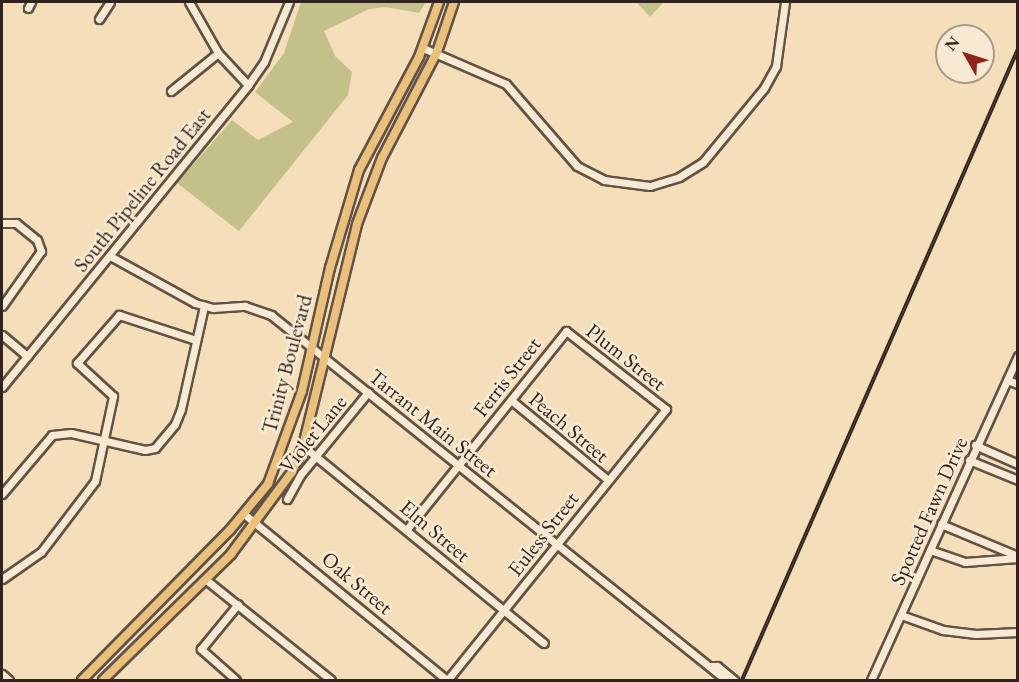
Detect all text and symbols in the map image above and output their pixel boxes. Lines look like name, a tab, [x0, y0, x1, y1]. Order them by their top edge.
north arrow	[935, 24, 995, 84]
text: N	[940, 32, 964, 55]
street label: South Pipeline Road East	[68, 103, 216, 277]
street label: Trinity Boulevard	[256, 292, 318, 436]
street label: Plum Street	[581, 318, 671, 396]
street label: Ferris Street	[468, 332, 546, 422]
street label: Tarrant Main Street	[364, 363, 502, 483]
street label: Peach Street	[524, 386, 614, 468]
street label: Violet Lane	[274, 390, 352, 478]
street label: Spotted Fawn Drive	[885, 433, 973, 589]
street label: Euless Street	[502, 487, 584, 581]
street label: Elm Street	[395, 494, 475, 568]
street label: Oak Street	[317, 546, 397, 620]

